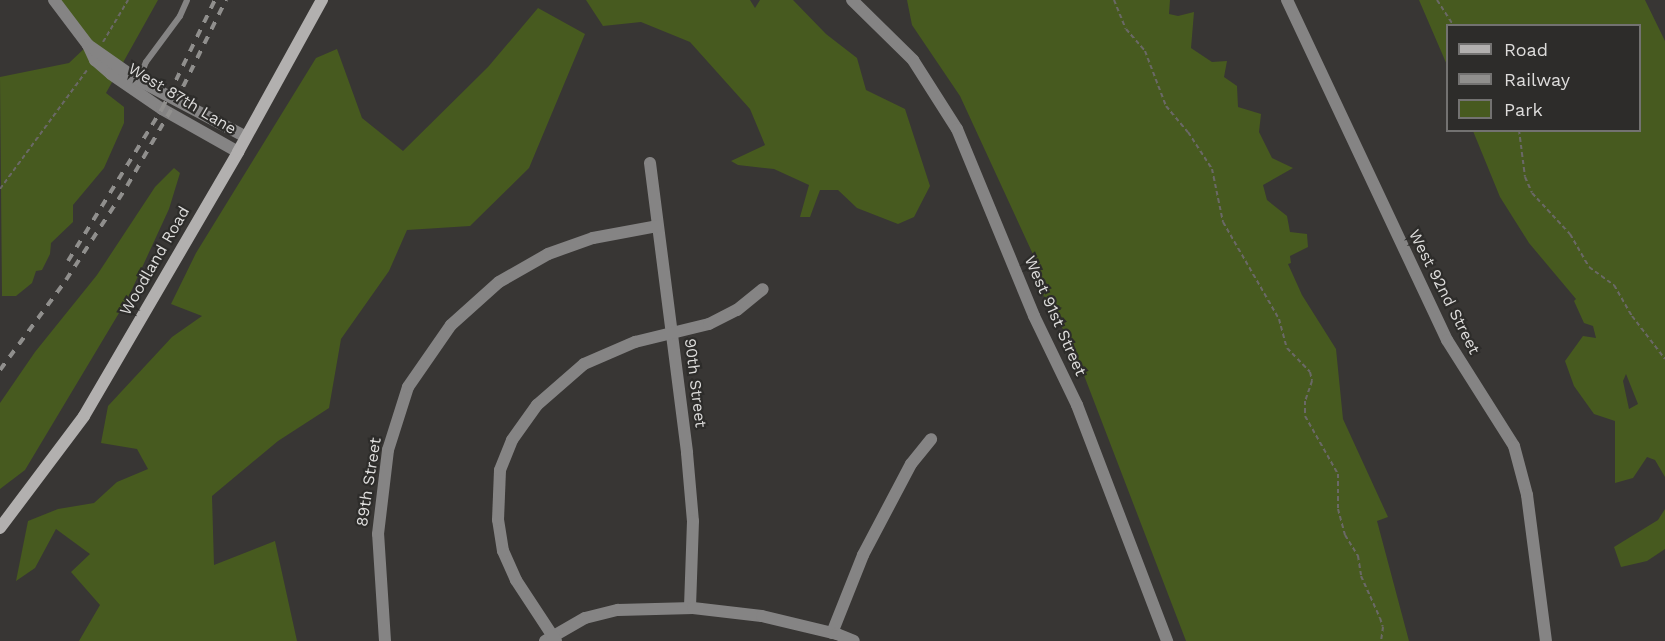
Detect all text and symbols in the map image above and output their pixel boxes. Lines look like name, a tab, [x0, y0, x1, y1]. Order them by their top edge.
legend	[1446, 24, 1641, 132]
text: Road	[1504, 39, 1548, 60]
street label: West 87th Lane	[124, 59, 240, 139]
text: Railway	[1504, 69, 1570, 90]
text: Park	[1504, 99, 1543, 120]
street label: Woodland Road	[116, 203, 194, 319]
street label: West 92nd Street	[1404, 226, 1484, 358]
street label: West 91st Street	[1020, 253, 1090, 379]
street label: 90th Street	[680, 337, 710, 429]
street label: 89th Street	[352, 436, 386, 528]

